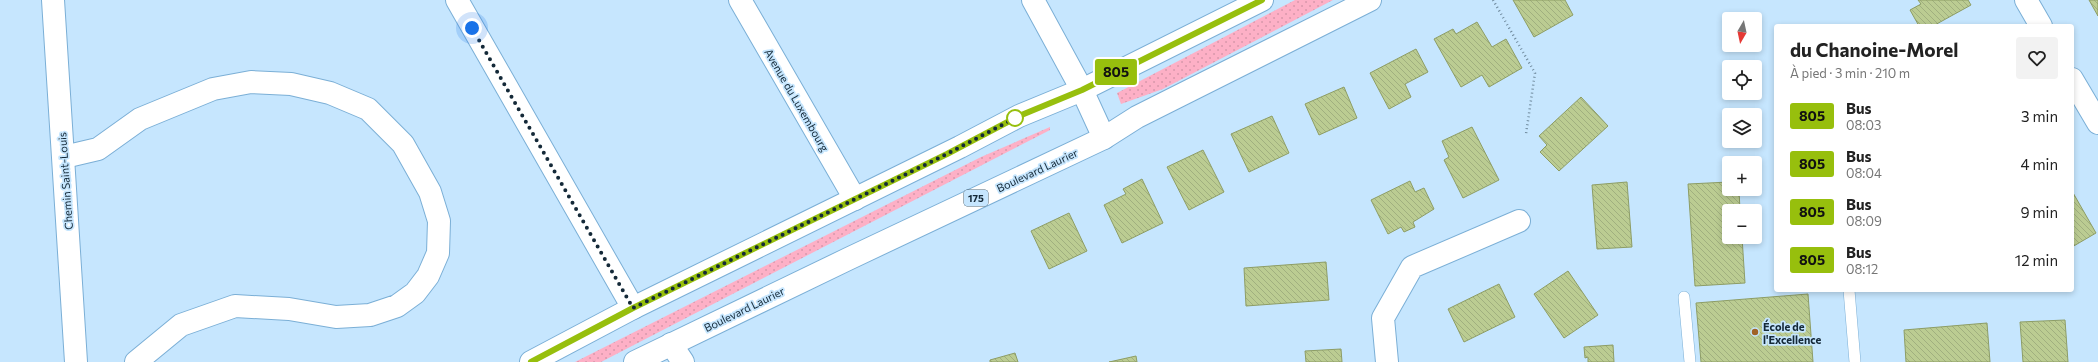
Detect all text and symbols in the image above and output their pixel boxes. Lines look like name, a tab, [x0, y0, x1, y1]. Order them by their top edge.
north arrow	[1722, 12, 1762, 52]
map controls	[1722, 12, 1762, 244]
your location	[462, 18, 482, 38]
button: heart	[2016, 37, 2058, 79]
text: du Chanoine-Morel	[1790, 38, 1958, 61]
street label: Avenue du Luxembourg	[762, 46, 832, 154]
line badge: 805	[1093, 59, 1139, 85]
button: locate	[1722, 60, 1762, 100]
text: 805	[1103, 63, 1129, 80]
text: À pied · 3 min · 210 m	[1790, 65, 1910, 81]
text: Bus	[1846, 99, 1871, 117]
text: 805	[1799, 107, 1825, 124]
text: 3 min	[2021, 107, 2058, 125]
button: layers	[1722, 108, 1762, 148]
unlabelled marker	[1006, 109, 1024, 127]
text: 08:03	[1846, 117, 1881, 133]
street label: Chemin Saint-Louis	[55, 132, 75, 230]
street label: Boulevard Laurier	[994, 145, 1080, 194]
text: Bus	[1846, 147, 1871, 165]
text: 805	[1799, 155, 1825, 172]
text: 4 min	[2021, 155, 2058, 173]
button: +	[1722, 156, 1762, 196]
text: 08:04	[1846, 165, 1882, 181]
road number: 175	[964, 190, 988, 206]
text: Bus	[1846, 195, 1871, 213]
text: 805	[1799, 203, 1825, 220]
text: 9 min	[2020, 203, 2058, 221]
button: −	[1722, 204, 1762, 244]
text: 08:09	[1846, 213, 1882, 229]
text: Bus	[1846, 243, 1871, 261]
text: 805	[1799, 251, 1825, 268]
text: 12 min	[2015, 251, 2058, 269]
text: 08:12	[1846, 261, 1878, 277]
street label: Boulevard Laurier	[702, 284, 787, 334]
place label: École de l'Excellence	[1763, 319, 1822, 346]
marker: École de l'Excellence	[1750, 327, 1760, 337]

